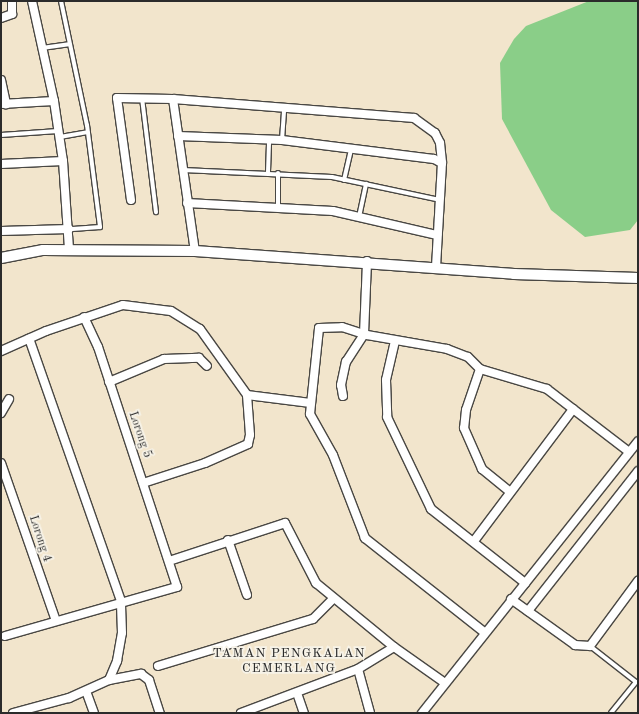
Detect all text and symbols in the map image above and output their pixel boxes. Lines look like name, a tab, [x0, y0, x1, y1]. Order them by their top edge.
street label: Lorong 5	[124, 410, 154, 460]
street label: Lorong 4	[25, 514, 53, 564]
district label: TAMAN PENGKALAN CEMERLANG	[212, 647, 366, 678]

